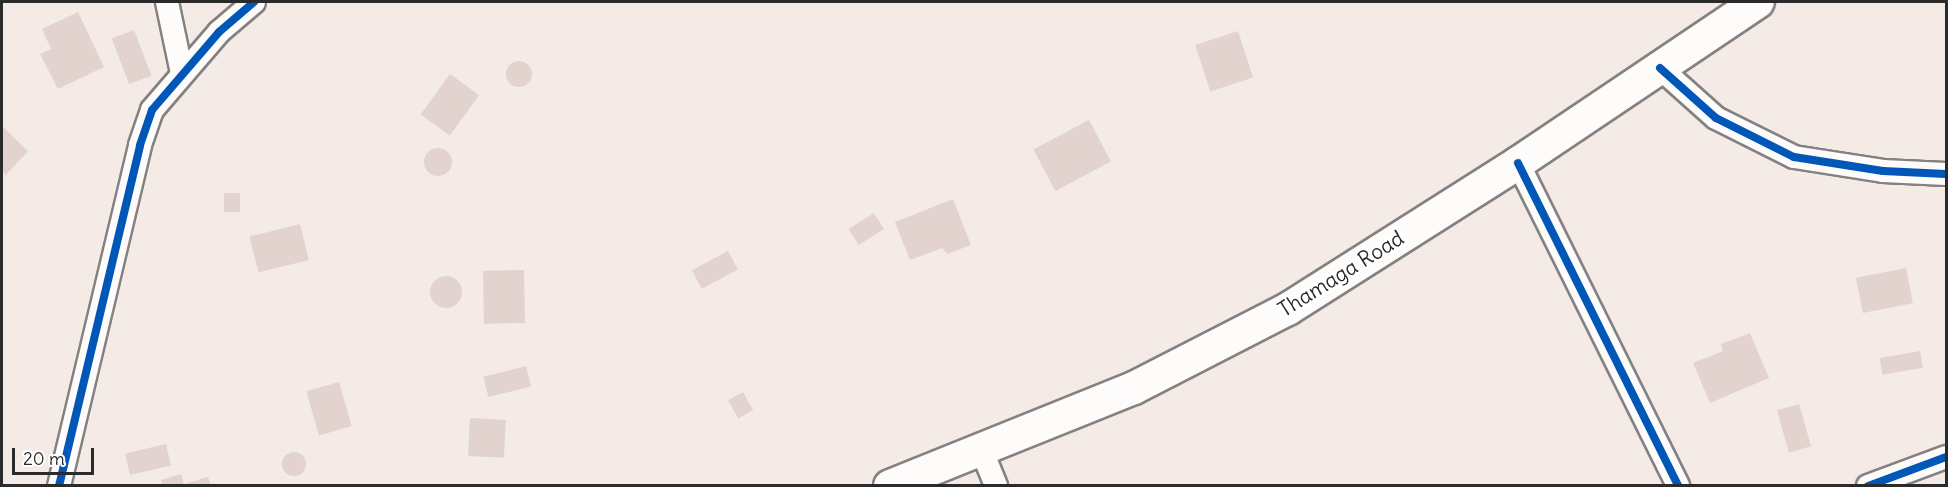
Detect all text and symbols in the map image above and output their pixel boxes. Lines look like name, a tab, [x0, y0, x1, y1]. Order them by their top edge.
street label: Thamaga Road	[1274, 225, 1408, 323]
scale bar	[15, 436, 98, 474]
text: 20 m	[23, 447, 65, 470]

